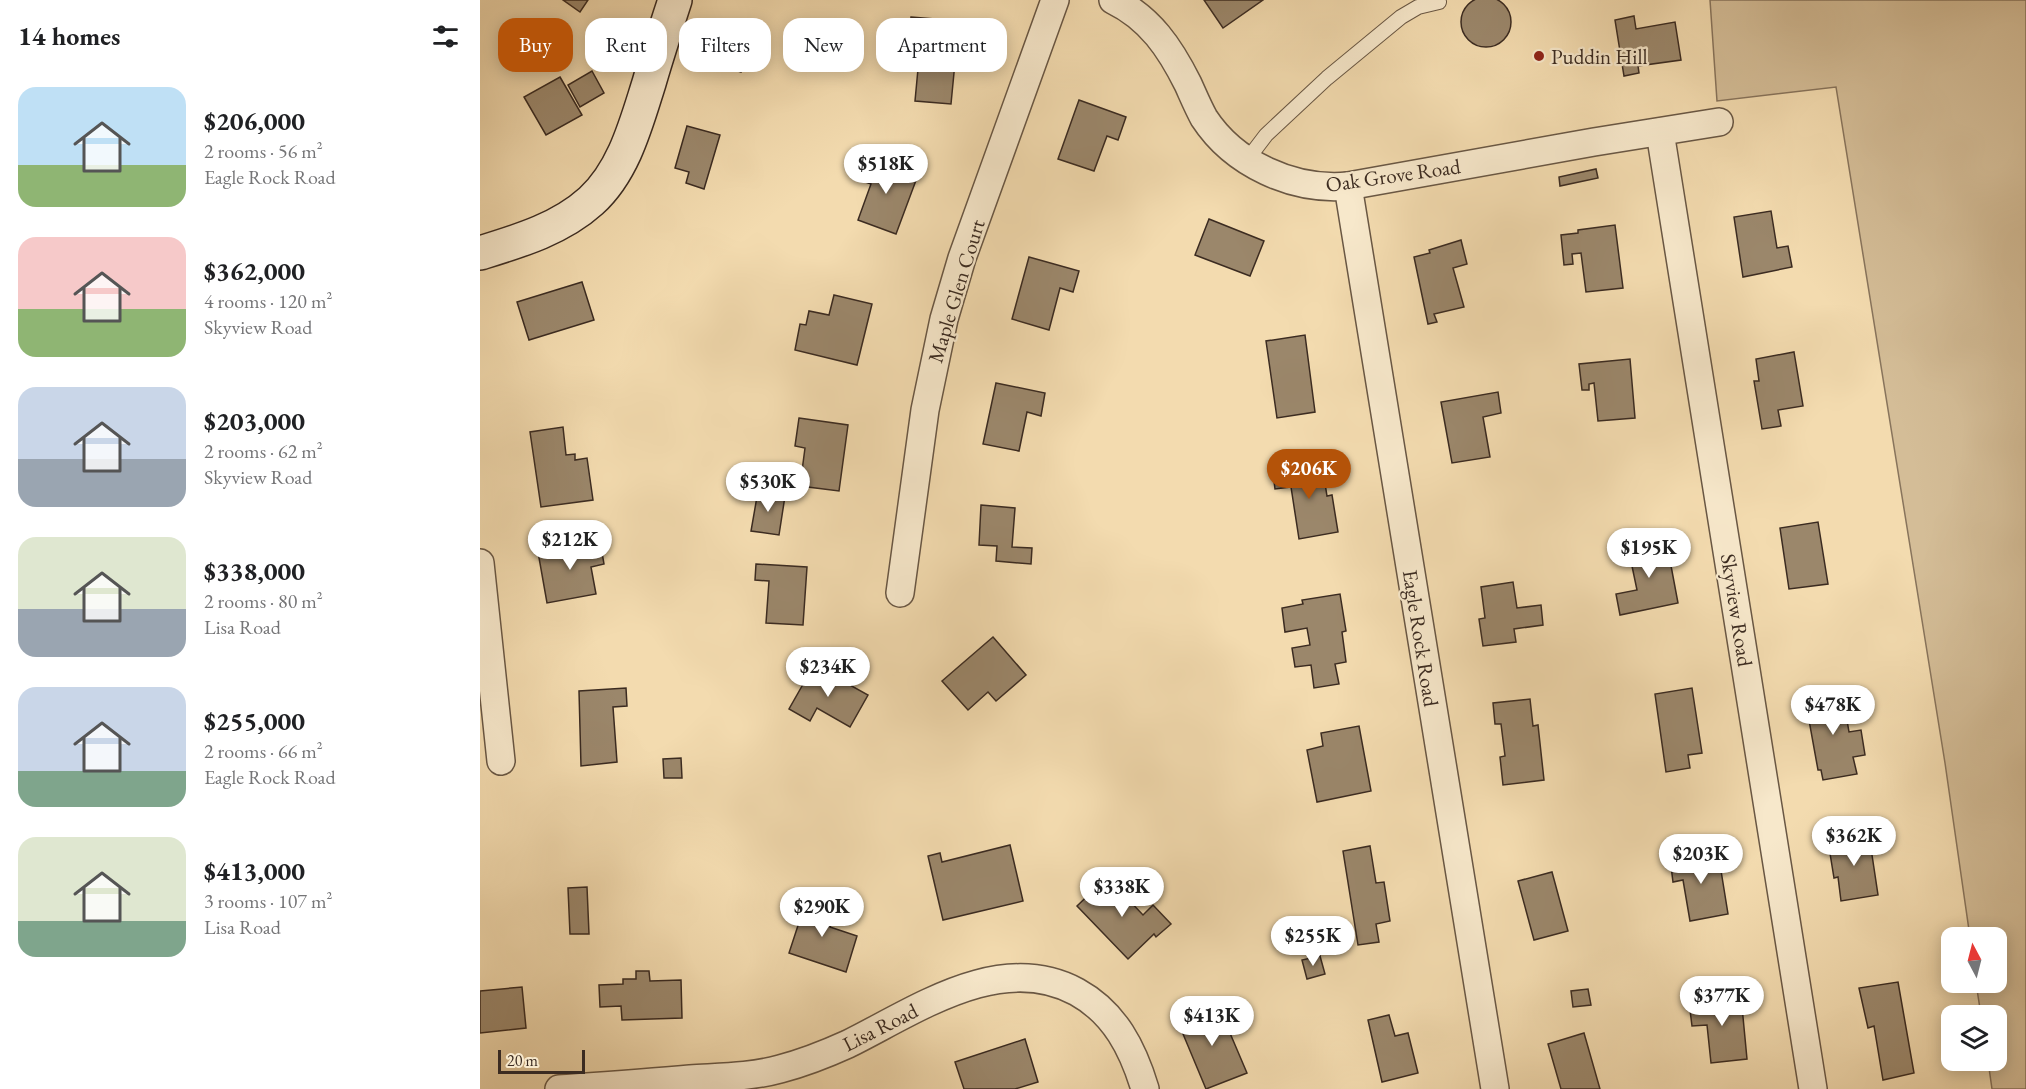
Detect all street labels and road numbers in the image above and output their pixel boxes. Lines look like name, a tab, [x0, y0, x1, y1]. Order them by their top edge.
street label: Oak Grove Road	[1324, 152, 1463, 198]
street label: Maple Glen Court	[921, 216, 991, 366]
street label: Skyview Road	[1715, 552, 1759, 669]
street label: Eagle Rock Road	[1397, 568, 1445, 709]
street label: Lisa Road	[838, 996, 922, 1057]

